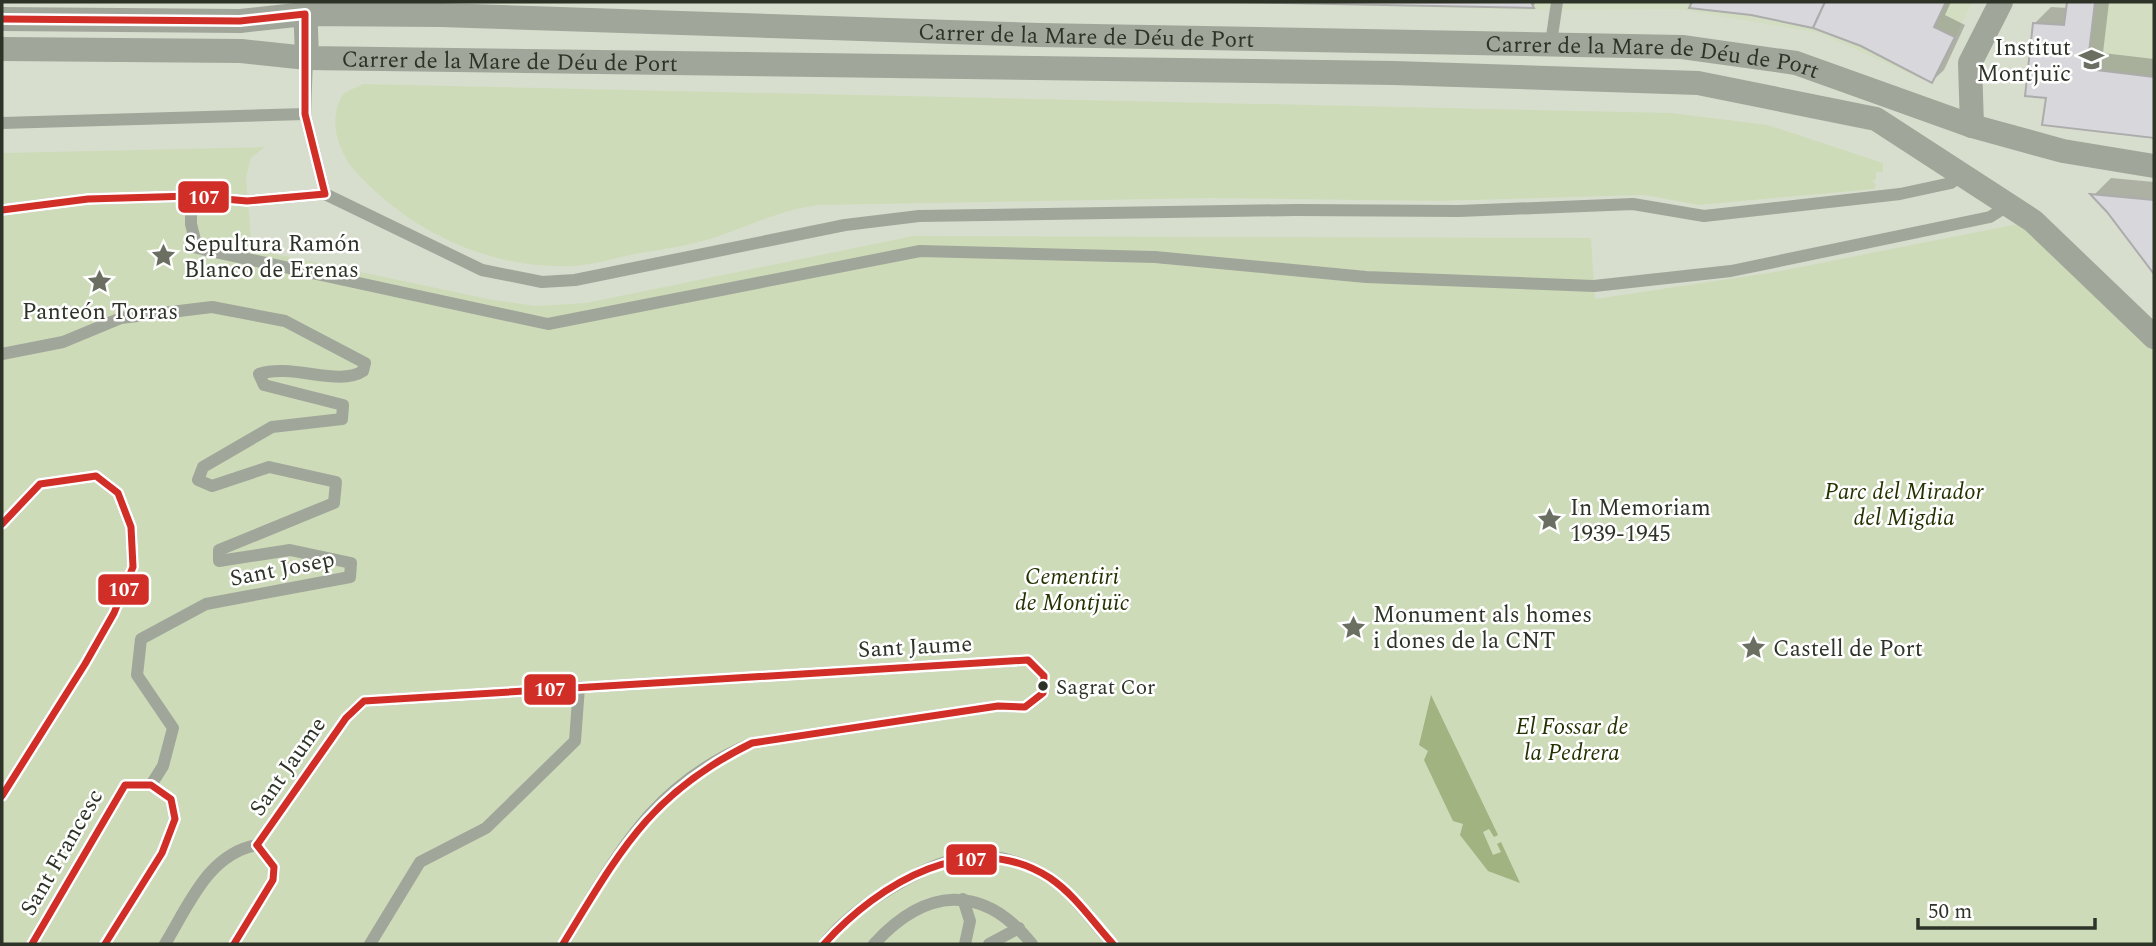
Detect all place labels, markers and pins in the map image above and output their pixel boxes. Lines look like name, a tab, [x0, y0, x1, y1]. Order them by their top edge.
place label: Institut Montjuïc	[1977, 31, 2071, 92]
school or university icon: Institut Montjuïc	[2077, 46, 2105, 74]
place label: Sepultura Ramón Blanco de Erenas	[184, 227, 360, 288]
place icon: Sepultura Ramón Blanco de Erenas	[150, 242, 178, 270]
place icon: Panteón Torras	[86, 267, 114, 295]
place label: Panteón Torras	[22, 295, 178, 330]
place label: In Memoriam 1939-1945	[1570, 491, 1711, 552]
place icon: In Memoriam 1939-1945	[1536, 506, 1564, 534]
place label: Monument als homes i dones de la CNT	[1373, 598, 1592, 659]
place icon: Monument als homes i dones de la CNT	[1339, 613, 1367, 641]
place label: Castell de Port	[1773, 632, 1923, 667]
place icon: Castell de Port	[1739, 634, 1767, 662]
place label: Sagrat Cor	[1056, 672, 1155, 704]
marker: Sagrat Cor	[1036, 679, 1050, 693]

